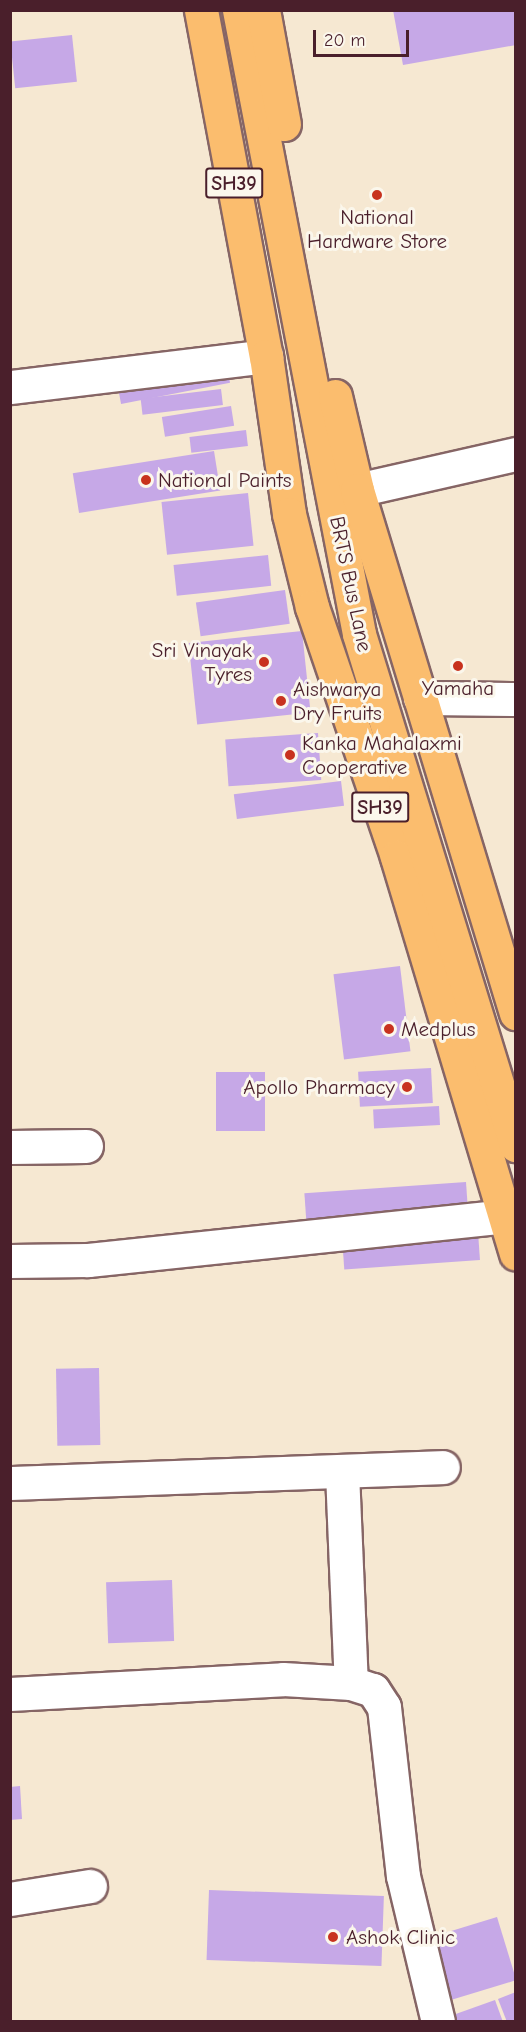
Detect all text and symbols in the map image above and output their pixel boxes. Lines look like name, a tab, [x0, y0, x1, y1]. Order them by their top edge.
scale bar	[316, 18, 412, 56]
text: 20 m	[324, 30, 365, 51]
road number: SH39	[204, 166, 264, 200]
marker: National Hardware Store	[370, 188, 384, 202]
place label: National Hardware Store	[307, 204, 447, 254]
place label: National Paints	[158, 467, 291, 493]
marker: National Paints	[139, 473, 153, 487]
street label: BRTS Bus Lane	[324, 514, 378, 654]
place label: Sri Vinayak Tyres	[152, 637, 252, 687]
marker: Sri Vinayak Tyres	[257, 655, 271, 669]
marker: Yamaha	[451, 659, 465, 673]
place label: Yamaha	[422, 675, 494, 701]
place label: Aishwarya Dry Fruits	[293, 676, 382, 726]
marker: Aishwarya Dry Fruits	[274, 694, 288, 708]
place label: Kanka Mahalaxmi Cooperative	[302, 730, 462, 780]
marker: Kanka Mahalaxmi Cooperative	[283, 748, 297, 762]
road number: SH39	[350, 790, 410, 824]
place label: Medplus	[401, 1016, 475, 1042]
marker: Medplus	[382, 1022, 396, 1036]
place label: Apollo Pharmacy	[243, 1074, 395, 1100]
marker: Apollo Pharmacy	[400, 1080, 414, 1094]
place label: Ashok Clinic	[346, 1924, 455, 1950]
marker: Ashok Clinic	[324, 1928, 342, 1946]

